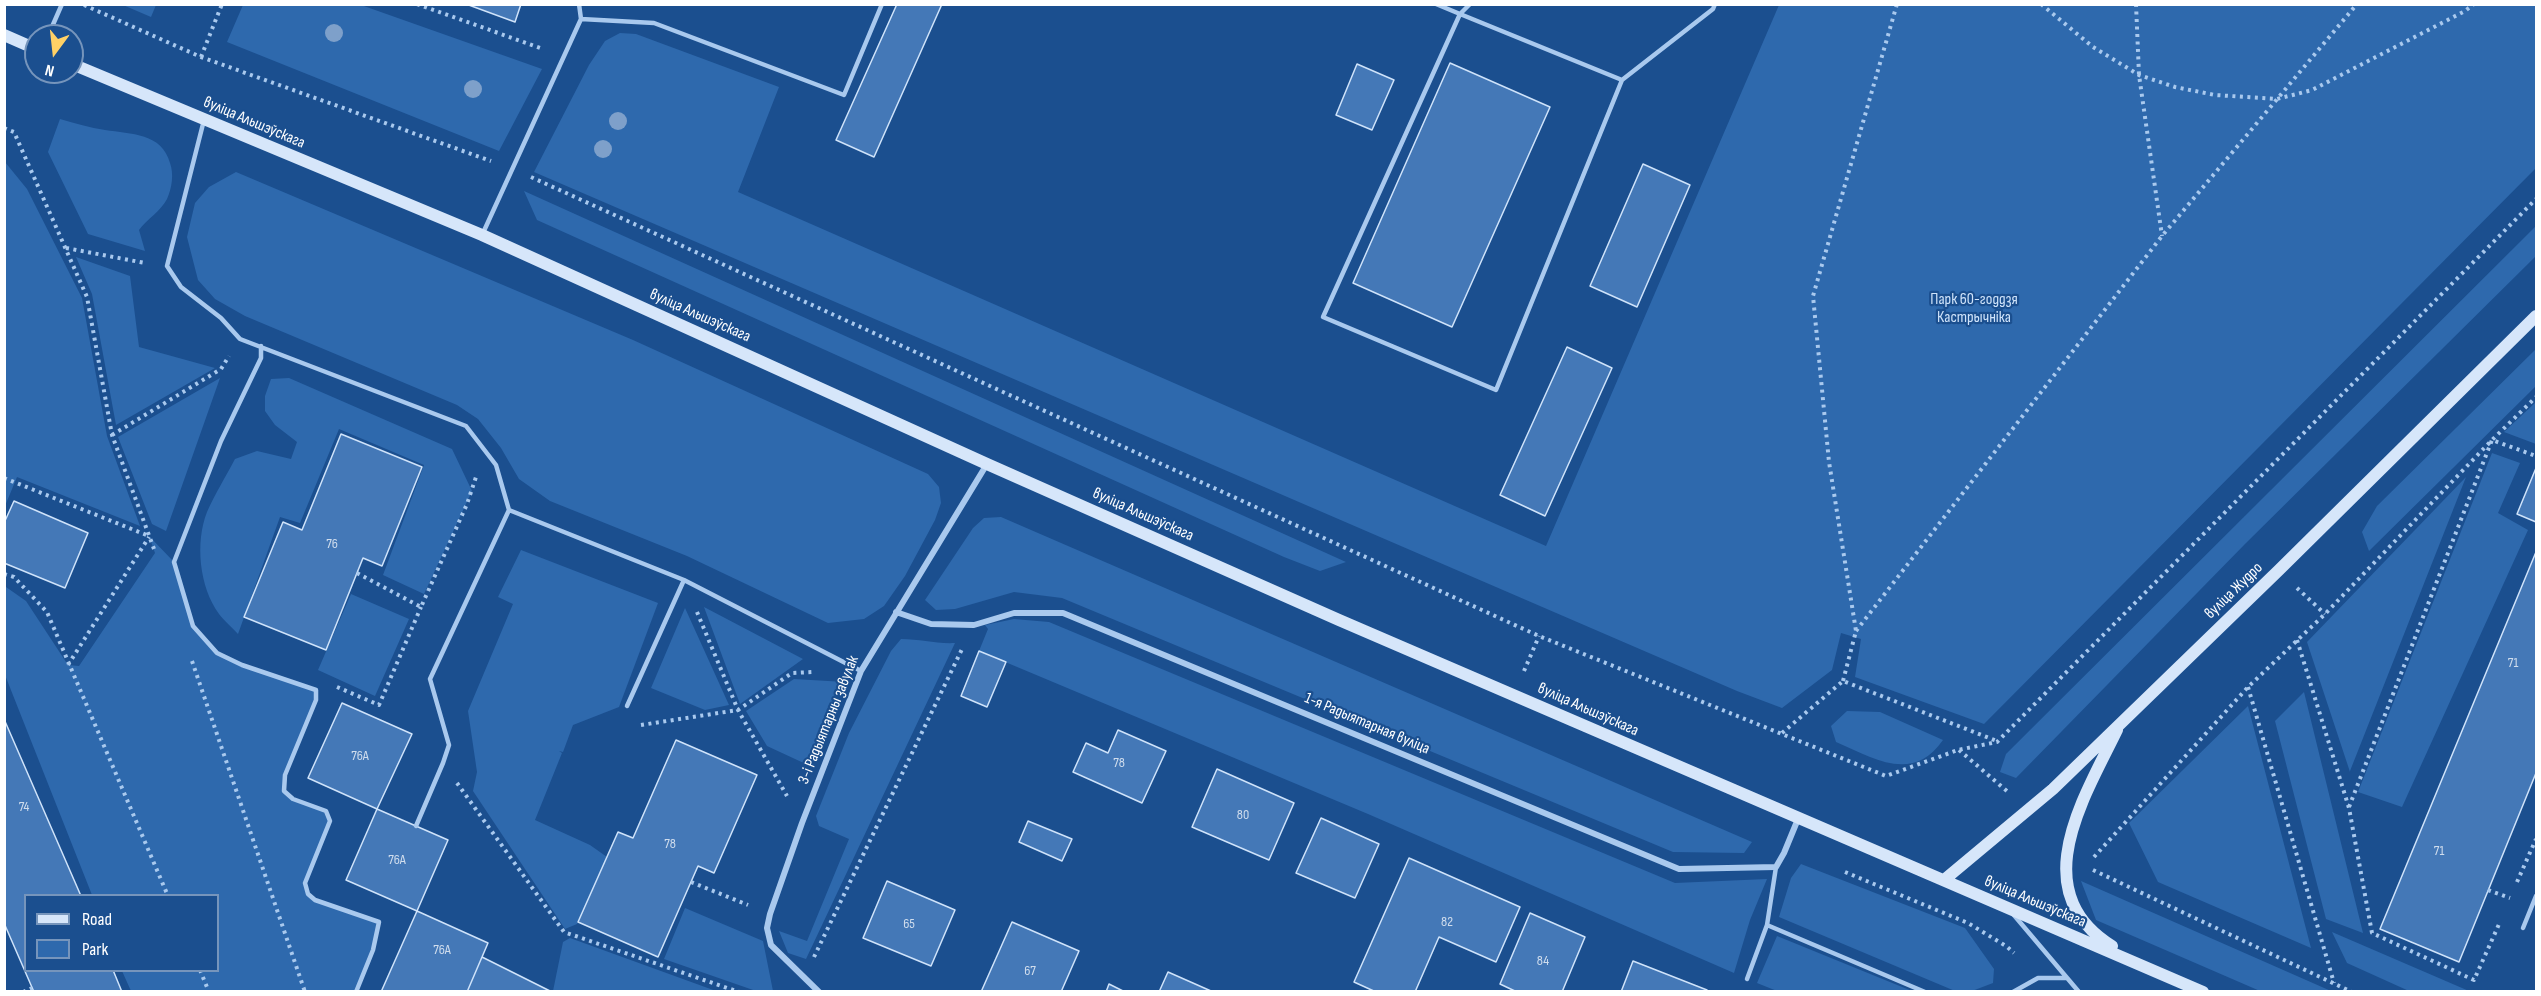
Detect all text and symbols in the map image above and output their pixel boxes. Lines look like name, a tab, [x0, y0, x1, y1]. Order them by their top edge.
north arrow	[24, 24, 84, 84]
text: N	[43, 60, 56, 80]
street label: вуліца Альшэўскага	[200, 93, 308, 153]
street label: вуліца Альшэўскага	[647, 285, 753, 347]
park label: Парк 60-годдзя Кастрычніка	[1930, 290, 2018, 328]
street label: вуліца Альшэўскага	[1090, 484, 1196, 546]
house number: 76	[326, 536, 338, 552]
street label: вуліца Жудро	[2201, 559, 2267, 623]
street label: 3-і Радыятарны завулак	[794, 653, 864, 787]
house number: 71	[2508, 655, 2518, 671]
street label: вуліца Альшэўскага	[1535, 679, 1641, 741]
street label: 1-я Радыятарная вуліца	[1302, 689, 1432, 759]
house number: 76А	[351, 748, 369, 764]
house number: 78	[1113, 755, 1125, 771]
house number: 74	[19, 799, 29, 815]
house number: 80	[1237, 807, 1249, 823]
house number: 78	[664, 836, 676, 852]
house number: 71	[2434, 843, 2444, 859]
house number: 76А	[388, 852, 406, 868]
street label: вуліца Альшэўскага	[1981, 872, 2089, 932]
legend	[24, 894, 219, 972]
text: Road	[82, 909, 112, 930]
house number: 82	[1441, 914, 1453, 930]
house number: 65	[903, 916, 915, 932]
text: Park	[82, 939, 108, 960]
house number: 76А	[433, 942, 451, 958]
house number: 84	[1537, 953, 1549, 969]
house number: 67	[1024, 963, 1036, 979]

